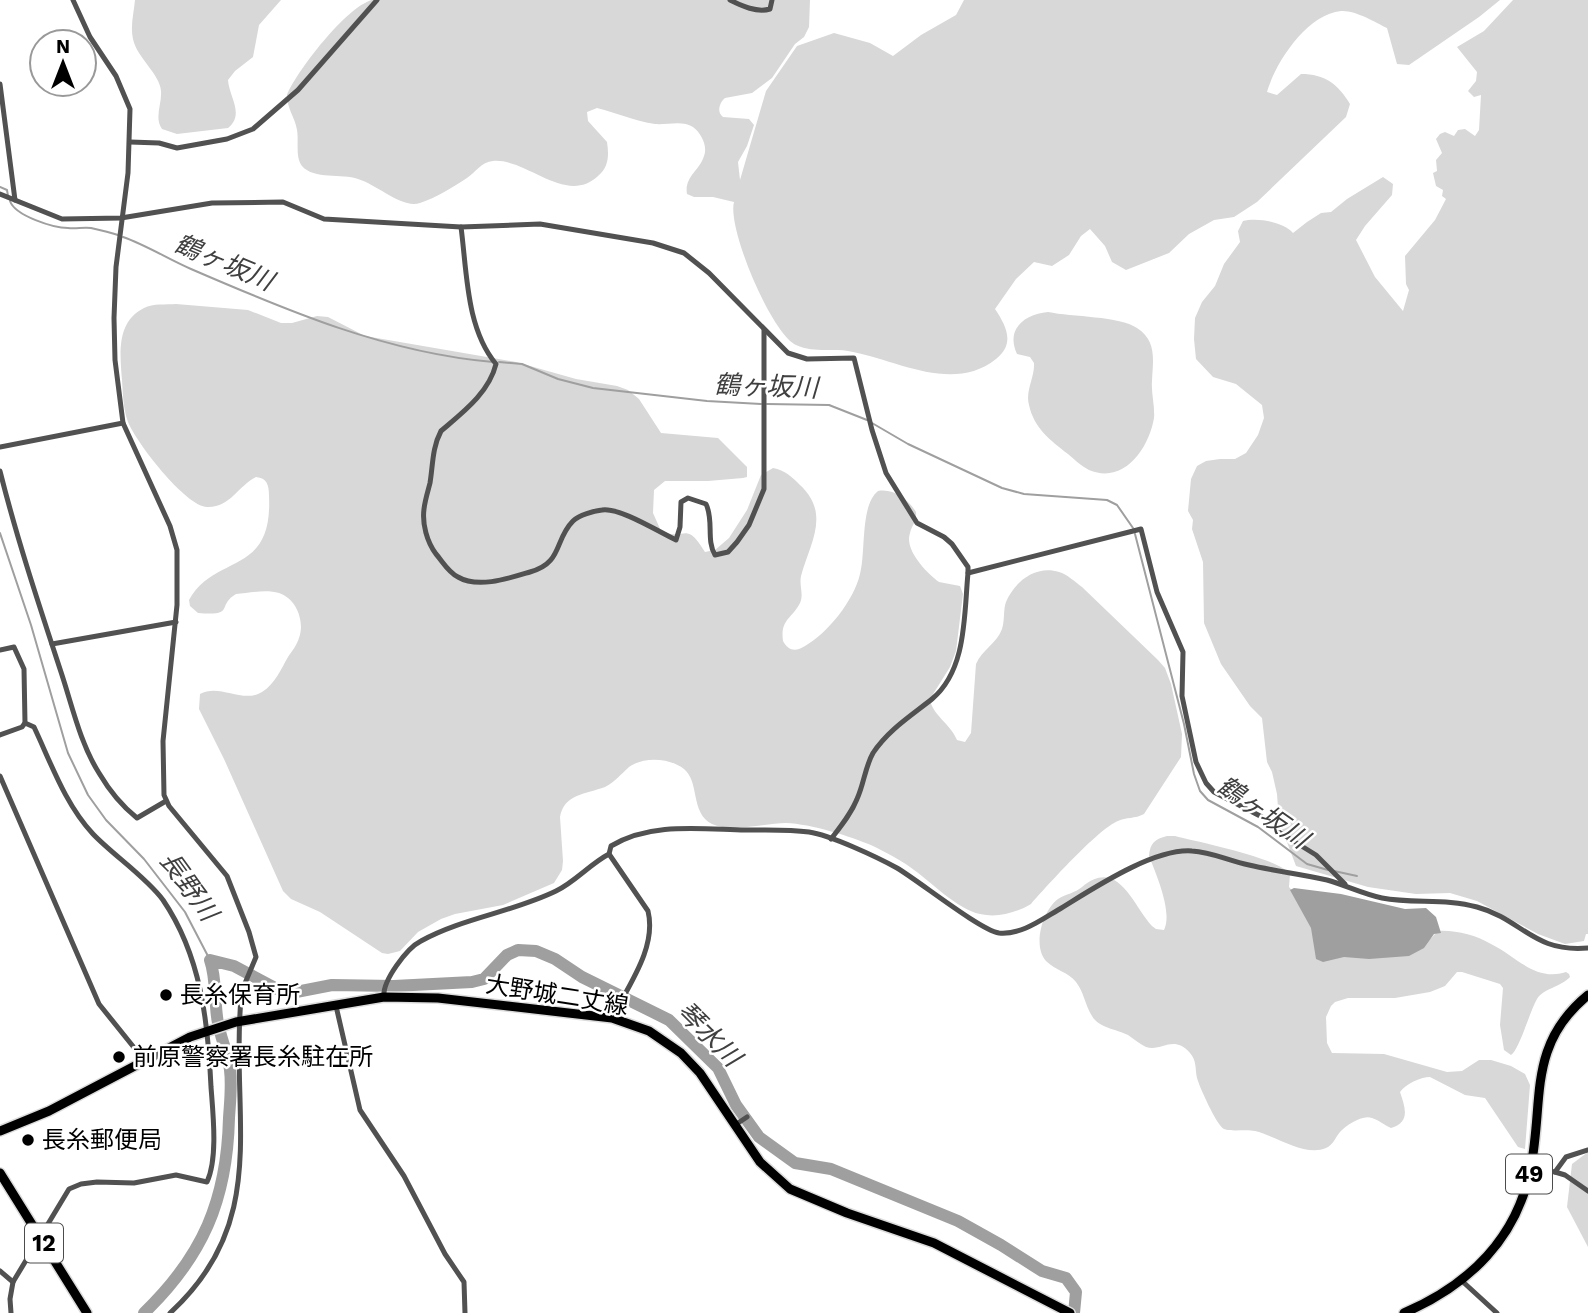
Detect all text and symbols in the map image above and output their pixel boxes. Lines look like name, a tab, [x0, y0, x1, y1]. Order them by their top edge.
north arrow	[28, 28, 98, 98]
text: N	[56, 35, 70, 58]
water label: 鶴ヶ坂川	[170, 228, 280, 297]
water label: 鶴ヶ坂川	[714, 369, 821, 403]
water label: 鶴ヶ坂川	[1212, 770, 1317, 856]
water label: 長野川	[154, 846, 226, 929]
street label: 大野城二丈線	[484, 970, 630, 1020]
place label: 長糸保育所	[180, 981, 300, 1009]
marker: 長糸保育所	[158, 987, 174, 1003]
water label: 琴水川	[671, 996, 749, 1074]
place label: 前原警察署長糸駐在所	[133, 1043, 373, 1071]
marker: 前原警察署長糸駐在所	[111, 1049, 127, 1065]
place label: 長糸郵便局	[42, 1126, 162, 1154]
marker: 長糸郵便局	[20, 1132, 36, 1148]
road number: 49	[1506, 1154, 1552, 1194]
road number: 12	[25, 1224, 63, 1262]

